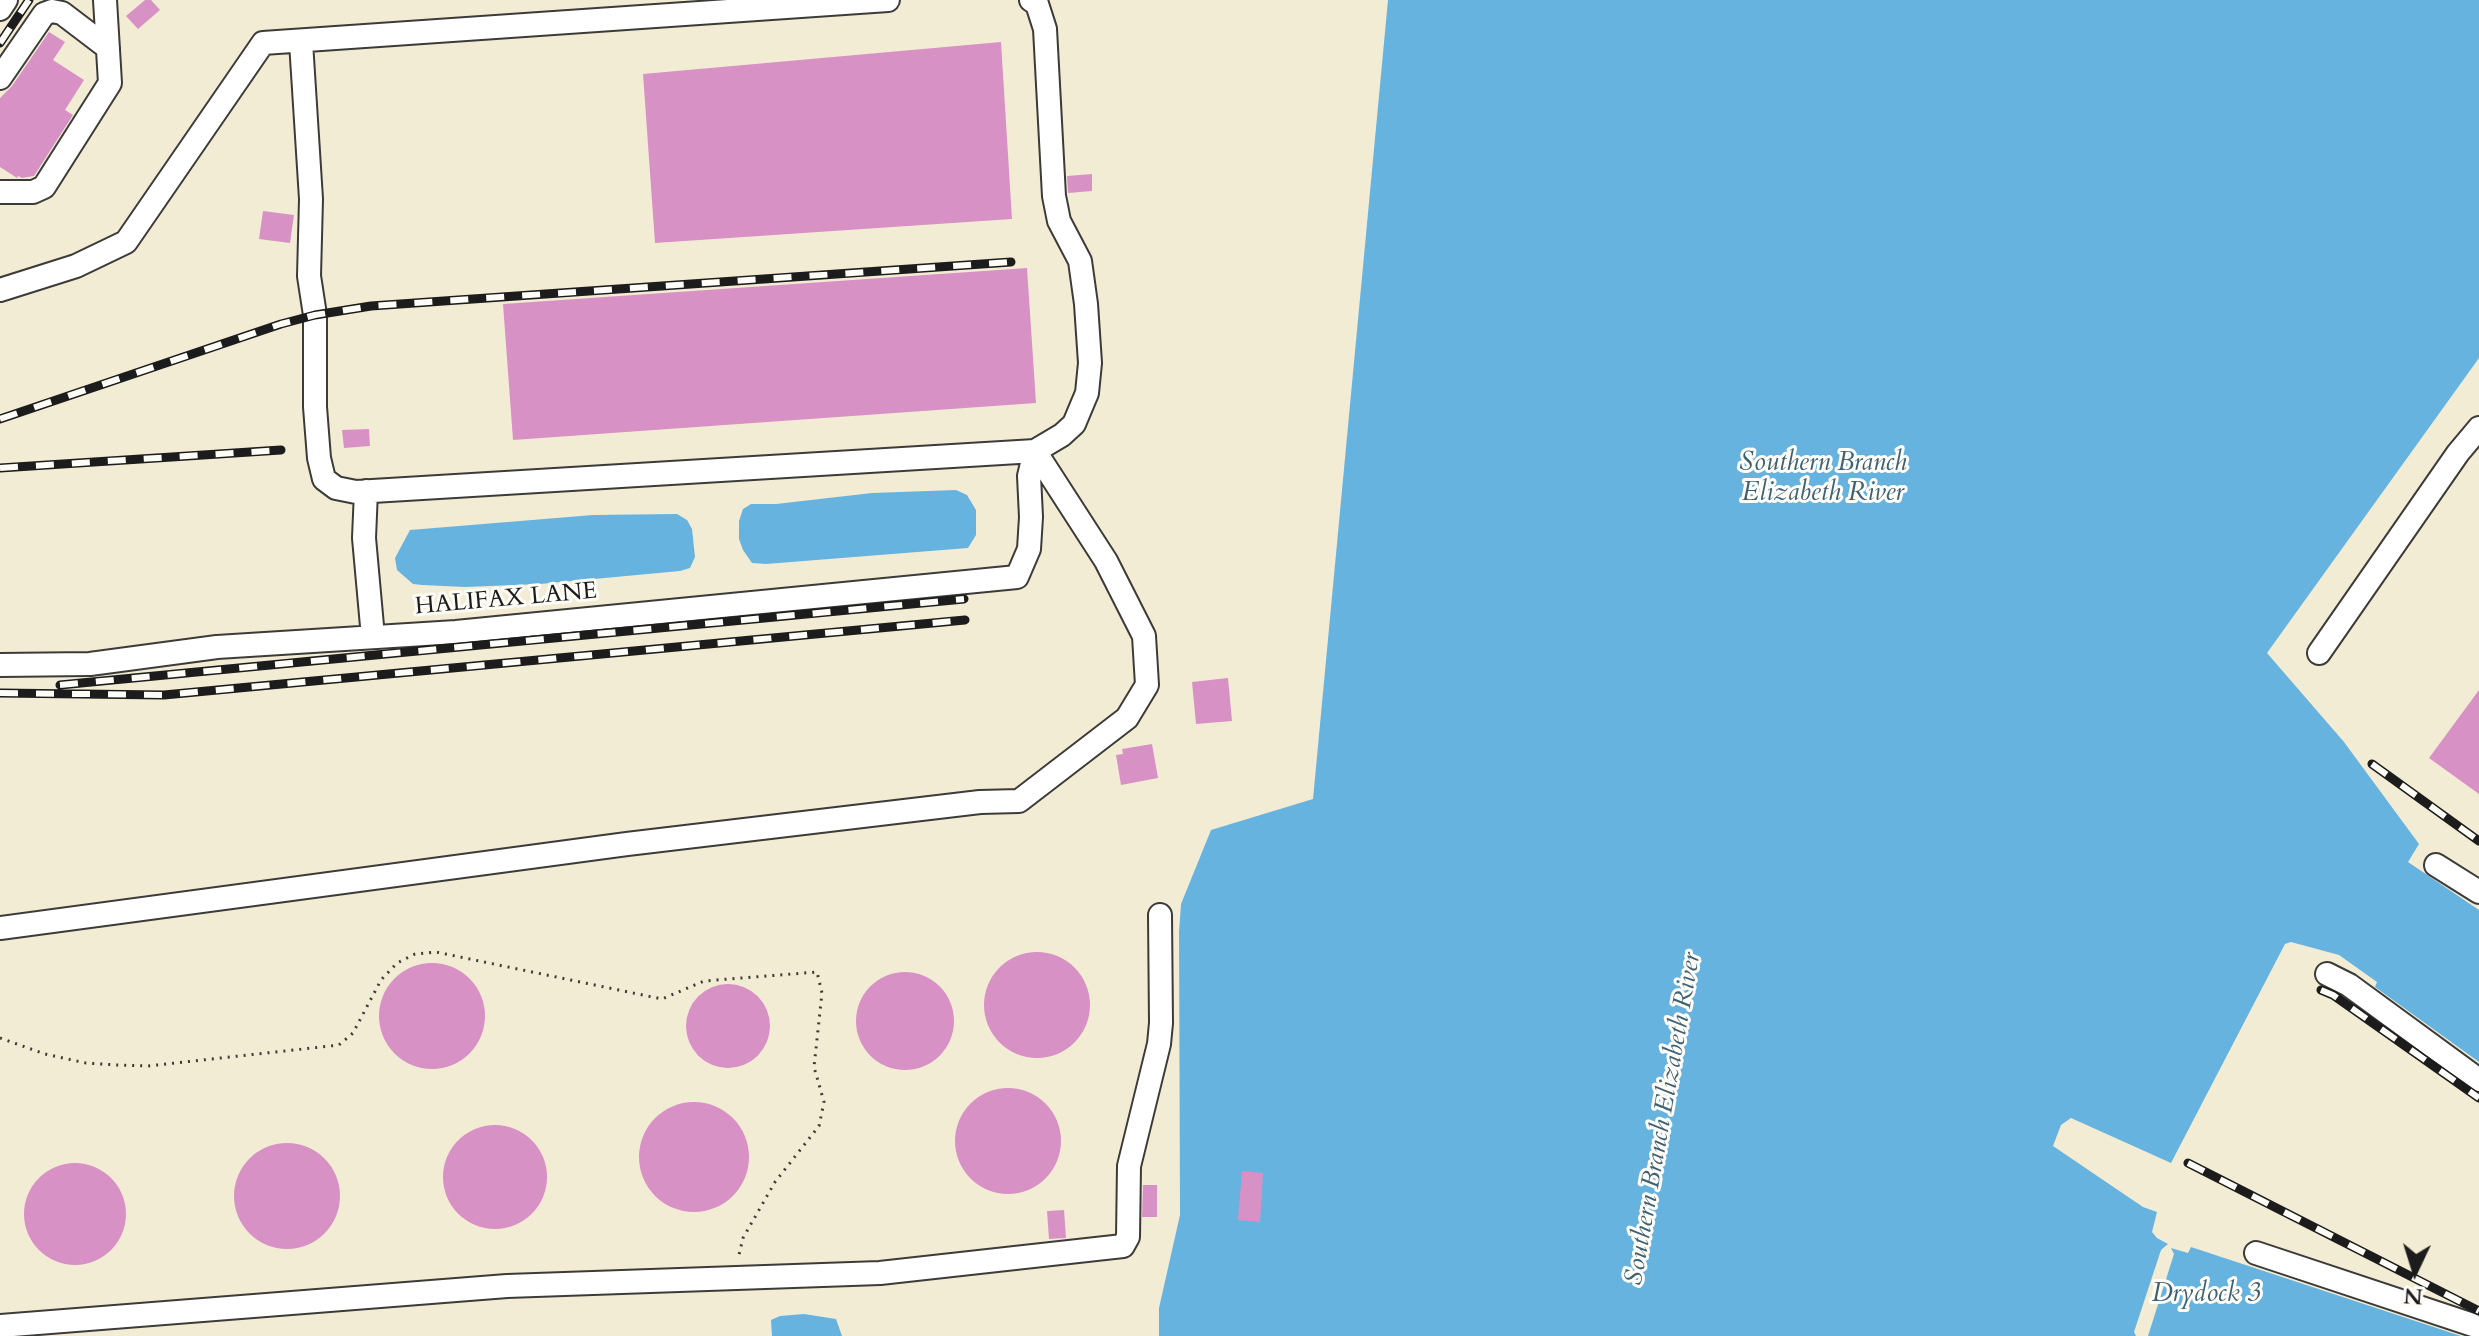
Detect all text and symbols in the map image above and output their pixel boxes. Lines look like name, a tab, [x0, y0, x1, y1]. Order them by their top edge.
water label: Southern Branch Elizabeth River	[1739, 448, 1907, 510]
street label: HALIFAX LANE	[414, 578, 598, 622]
water label: Southern Branch Elizabeth River	[1619, 950, 1709, 1288]
north arrow	[2375, 1232, 2455, 1312]
water label: Drydock 3	[2152, 1279, 2260, 1311]
text: N	[2403, 1280, 2424, 1312]

